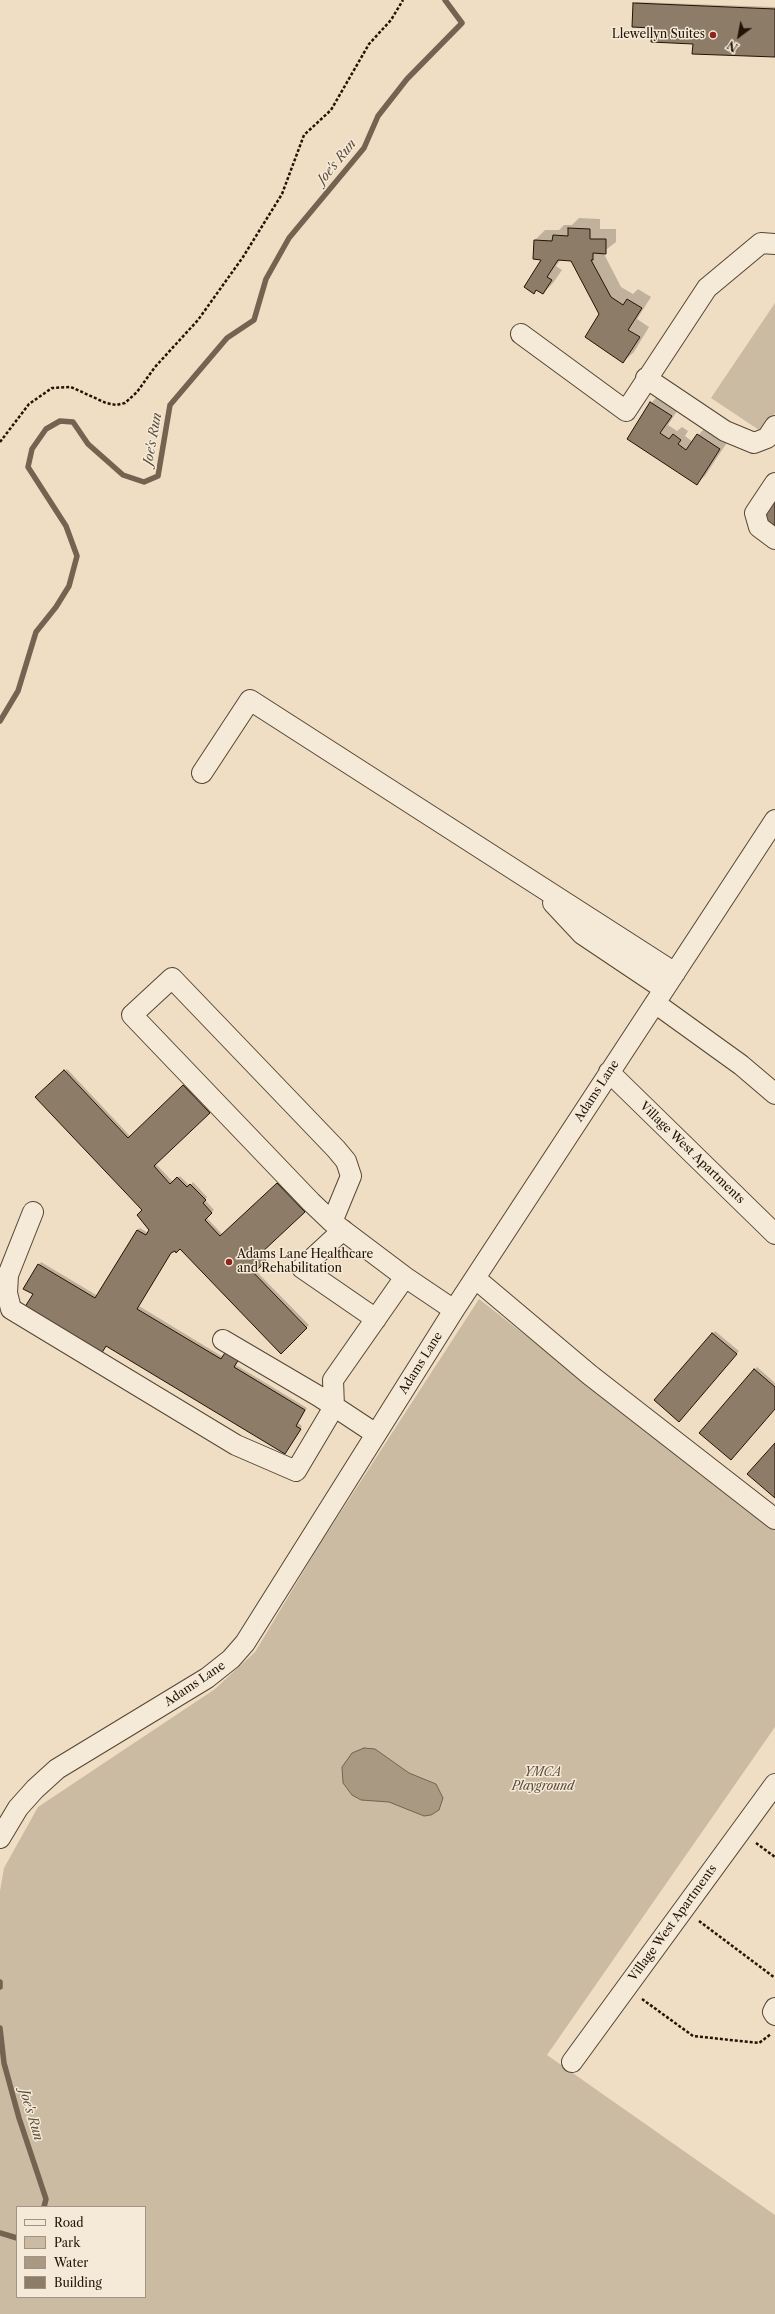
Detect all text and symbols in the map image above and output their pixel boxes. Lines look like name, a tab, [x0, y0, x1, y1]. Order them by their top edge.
north arrow	[719, 16, 759, 56]
place label: Llewellyn Suites	[612, 28, 705, 42]
marker: Llewellyn Suites	[708, 30, 718, 40]
text: N	[725, 38, 740, 55]
water label: Joe's Run	[314, 136, 360, 188]
water label: Joe's Run	[141, 412, 165, 466]
street label: Adams Lane	[572, 1058, 622, 1124]
street label: Village West Apartments	[637, 1099, 747, 1207]
place label: Adams Lane Healthcare and Rehabilitation	[237, 1248, 373, 1276]
marker: Adams Lane Healthcare and Rehabilitation	[224, 1257, 234, 1267]
street label: Adams Lane	[396, 1329, 446, 1397]
street label: Adams Lane	[162, 1658, 228, 1710]
park label: YMCA Playground	[512, 1766, 574, 1794]
street label: Village West Apartments	[626, 1862, 720, 1984]
water label: Joe's Run	[16, 2087, 46, 2143]
legend	[16, 2206, 146, 2298]
text: Road	[54, 2215, 84, 2230]
text: Park	[54, 2235, 80, 2250]
text: Water	[54, 2255, 88, 2270]
text: Building	[54, 2275, 102, 2290]

